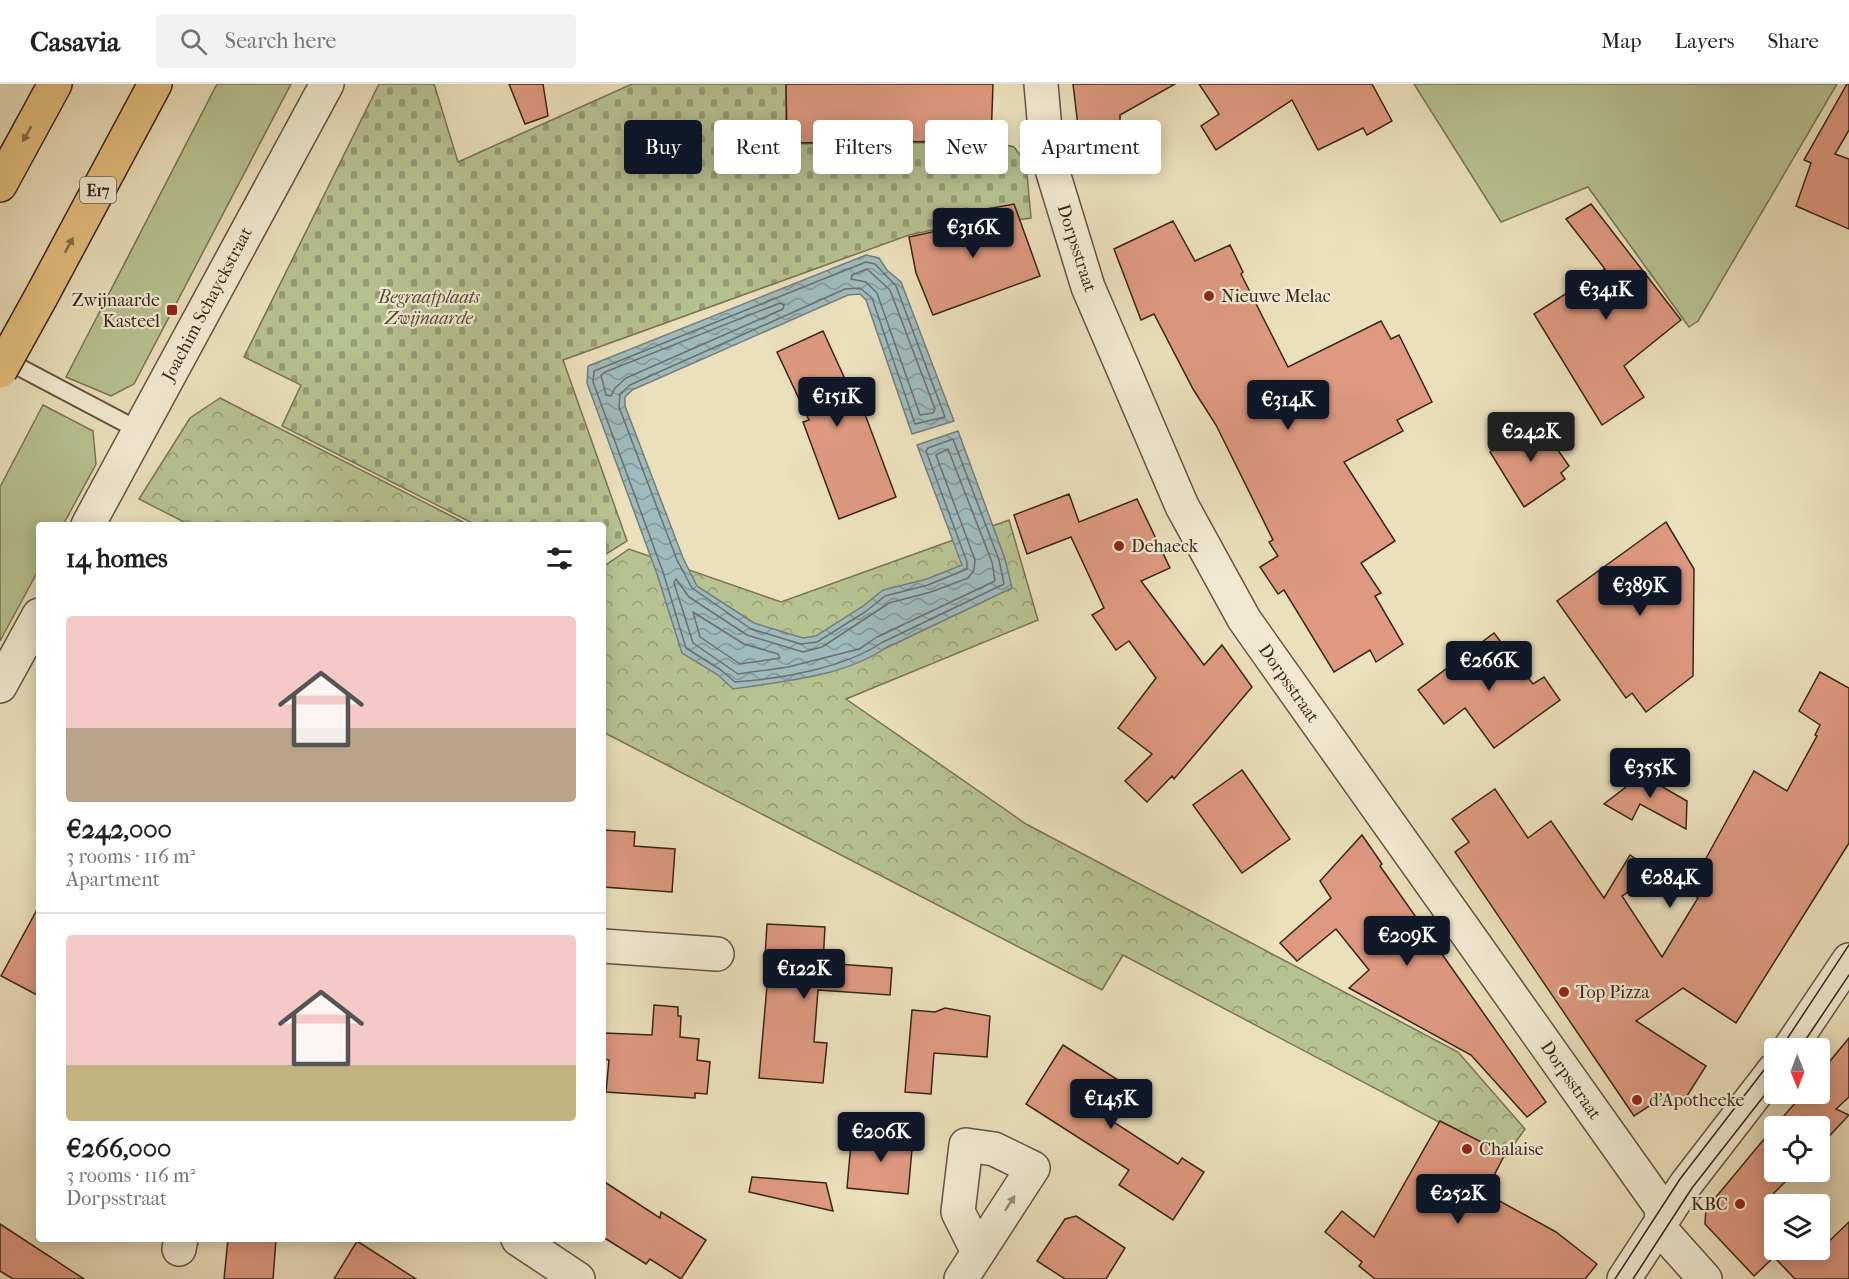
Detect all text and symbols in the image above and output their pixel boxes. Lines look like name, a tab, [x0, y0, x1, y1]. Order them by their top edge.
search box	[156, 14, 576, 68]
text: Casavia	[30, 25, 120, 58]
icon: search	[177, 25, 210, 58]
text: Search here	[225, 28, 336, 54]
text: Map	[1601, 29, 1642, 53]
text: Layers	[1675, 29, 1734, 53]
text: Share	[1767, 29, 1819, 53]
chip: Buy	[624, 120, 702, 174]
chip: Rent	[714, 120, 801, 174]
chip: Filters	[813, 120, 913, 174]
chip: New	[925, 120, 1008, 174]
chip: Apartment	[1020, 120, 1161, 174]
one-way arrow	[22, 126, 32, 143]
road number: E17	[80, 177, 116, 203]
street label: Dorpsstraat	[1052, 202, 1101, 295]
pin: €316K	[931, 208, 1015, 259]
text: €316K	[947, 216, 999, 239]
street label: Joachim Schayckstraat	[157, 223, 257, 387]
one-way arrow	[64, 236, 74, 253]
pin: €341K	[1564, 270, 1648, 321]
text: €341K	[1579, 278, 1633, 301]
place label: Nieuwe Melac	[1221, 286, 1331, 307]
park label: Begraafplaats Zwijnaarde	[377, 287, 480, 329]
marker: Nieuwe Melac	[1202, 289, 1216, 303]
place label: Zwijnaarde Kasteel	[72, 290, 160, 332]
marker: Zwijnaarde Kasteel	[165, 303, 179, 317]
pin: €151K	[795, 377, 879, 428]
pin: €314K	[1246, 380, 1330, 431]
text: €151K	[812, 385, 862, 408]
text: €314K	[1261, 388, 1315, 411]
pin: €242K	[1489, 412, 1573, 463]
text: €242K	[1502, 420, 1560, 443]
place label: Dehaeck	[1131, 536, 1199, 557]
marker: Dehaeck	[1112, 539, 1126, 553]
icon: filters	[543, 542, 576, 575]
text: 14 homes	[66, 543, 168, 574]
pin: €389K	[1598, 566, 1682, 617]
text: €389K	[1612, 574, 1668, 597]
street label: Dorpsstraat	[1254, 640, 1324, 727]
pin: €266K	[1447, 641, 1531, 692]
text: €266K	[1460, 649, 1518, 672]
icon: home	[267, 655, 375, 763]
pin: €355K	[1608, 748, 1692, 799]
text: €355K	[1624, 756, 1676, 779]
text: €242,000	[66, 814, 172, 845]
text: 3 rooms · 116 m²	[66, 845, 195, 868]
pin: €284K	[1628, 858, 1712, 909]
text: €284K	[1641, 866, 1699, 889]
text: Apartment	[66, 868, 160, 891]
pin: €209K	[1365, 916, 1449, 967]
text: €209K	[1378, 924, 1436, 947]
pin: €122K	[762, 949, 846, 1000]
text: €122K	[777, 957, 831, 980]
icon: home	[267, 974, 375, 1082]
place label: Top Pizza	[1576, 982, 1650, 1003]
marker: Top Pizza	[1557, 985, 1571, 999]
street label: Dorpsstraat	[1536, 1037, 1606, 1124]
north arrow	[1764, 1038, 1830, 1104]
map controls	[1764, 1038, 1830, 1260]
pin: €145K	[1069, 1079, 1153, 1130]
text: €145K	[1084, 1087, 1138, 1110]
place label: d'Apotheeke	[1649, 1090, 1745, 1111]
marker: d'Apotheeke	[1630, 1093, 1644, 1107]
pin: €206K	[839, 1112, 923, 1163]
button: locate	[1764, 1116, 1830, 1182]
text: €206K	[852, 1120, 910, 1143]
text: €266,000	[66, 1133, 171, 1164]
place label: Chalaise	[1479, 1139, 1544, 1160]
marker: Chalaise	[1460, 1142, 1474, 1156]
text: 3 rooms · 116 m²	[66, 1164, 195, 1187]
pin: €252K	[1416, 1174, 1500, 1225]
text: €252K	[1430, 1182, 1486, 1205]
text: Dorpsstraat	[66, 1187, 167, 1210]
place label: KBC	[1691, 1194, 1728, 1215]
button: layers	[1764, 1194, 1830, 1260]
one-way arrow	[1005, 1195, 1016, 1211]
marker: KBC	[1733, 1197, 1747, 1211]

